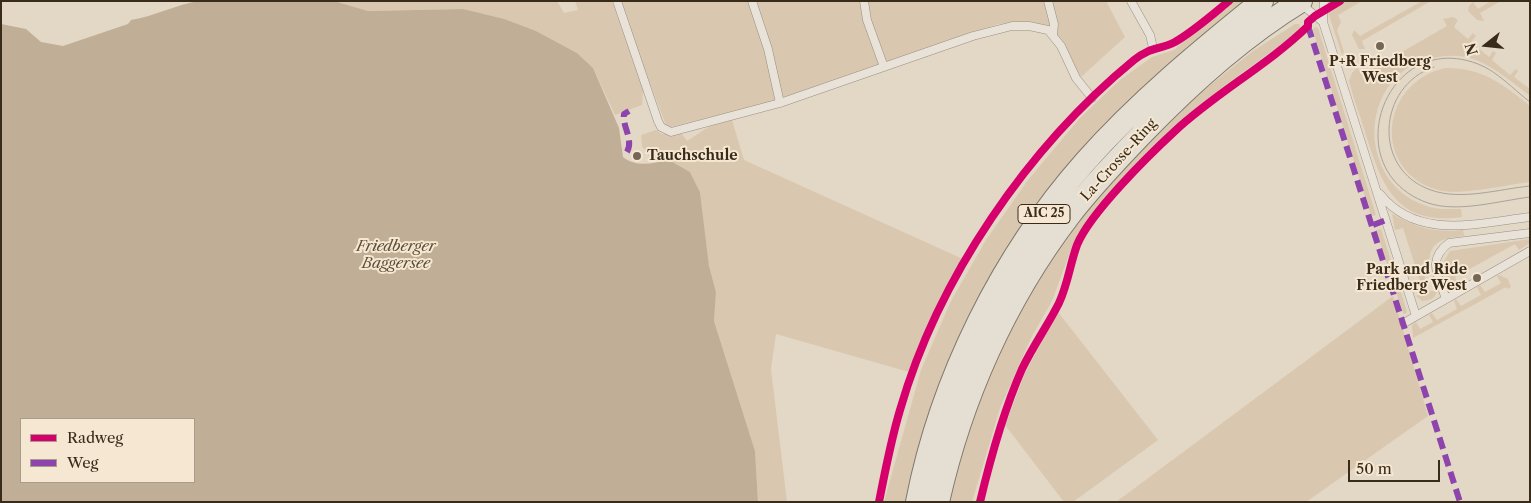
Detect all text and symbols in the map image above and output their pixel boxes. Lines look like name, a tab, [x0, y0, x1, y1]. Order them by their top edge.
north arrow	[1461, 20, 1511, 70]
marker: P+R Friedberg West	[1374, 40, 1386, 52]
text: N	[1461, 41, 1482, 57]
place label: P+R Friedberg West	[1329, 54, 1431, 86]
street label: La-Crosse-Ring	[1078, 115, 1160, 205]
place label: Tauchschule	[647, 148, 738, 164]
marker: Tauchschule	[631, 150, 643, 162]
road number: AIC 25	[1018, 204, 1070, 223]
water label: Friedberger Baggersee	[356, 238, 436, 273]
place label: Park and Ride Friedberg West	[1356, 262, 1467, 294]
marker: Park and Ride Friedberg West	[1471, 272, 1483, 284]
legend	[20, 418, 195, 483]
text: Radweg	[67, 428, 123, 447]
scale bar	[1351, 450, 1444, 482]
text: Weg	[67, 453, 98, 472]
text: 50 m	[1356, 459, 1392, 478]

